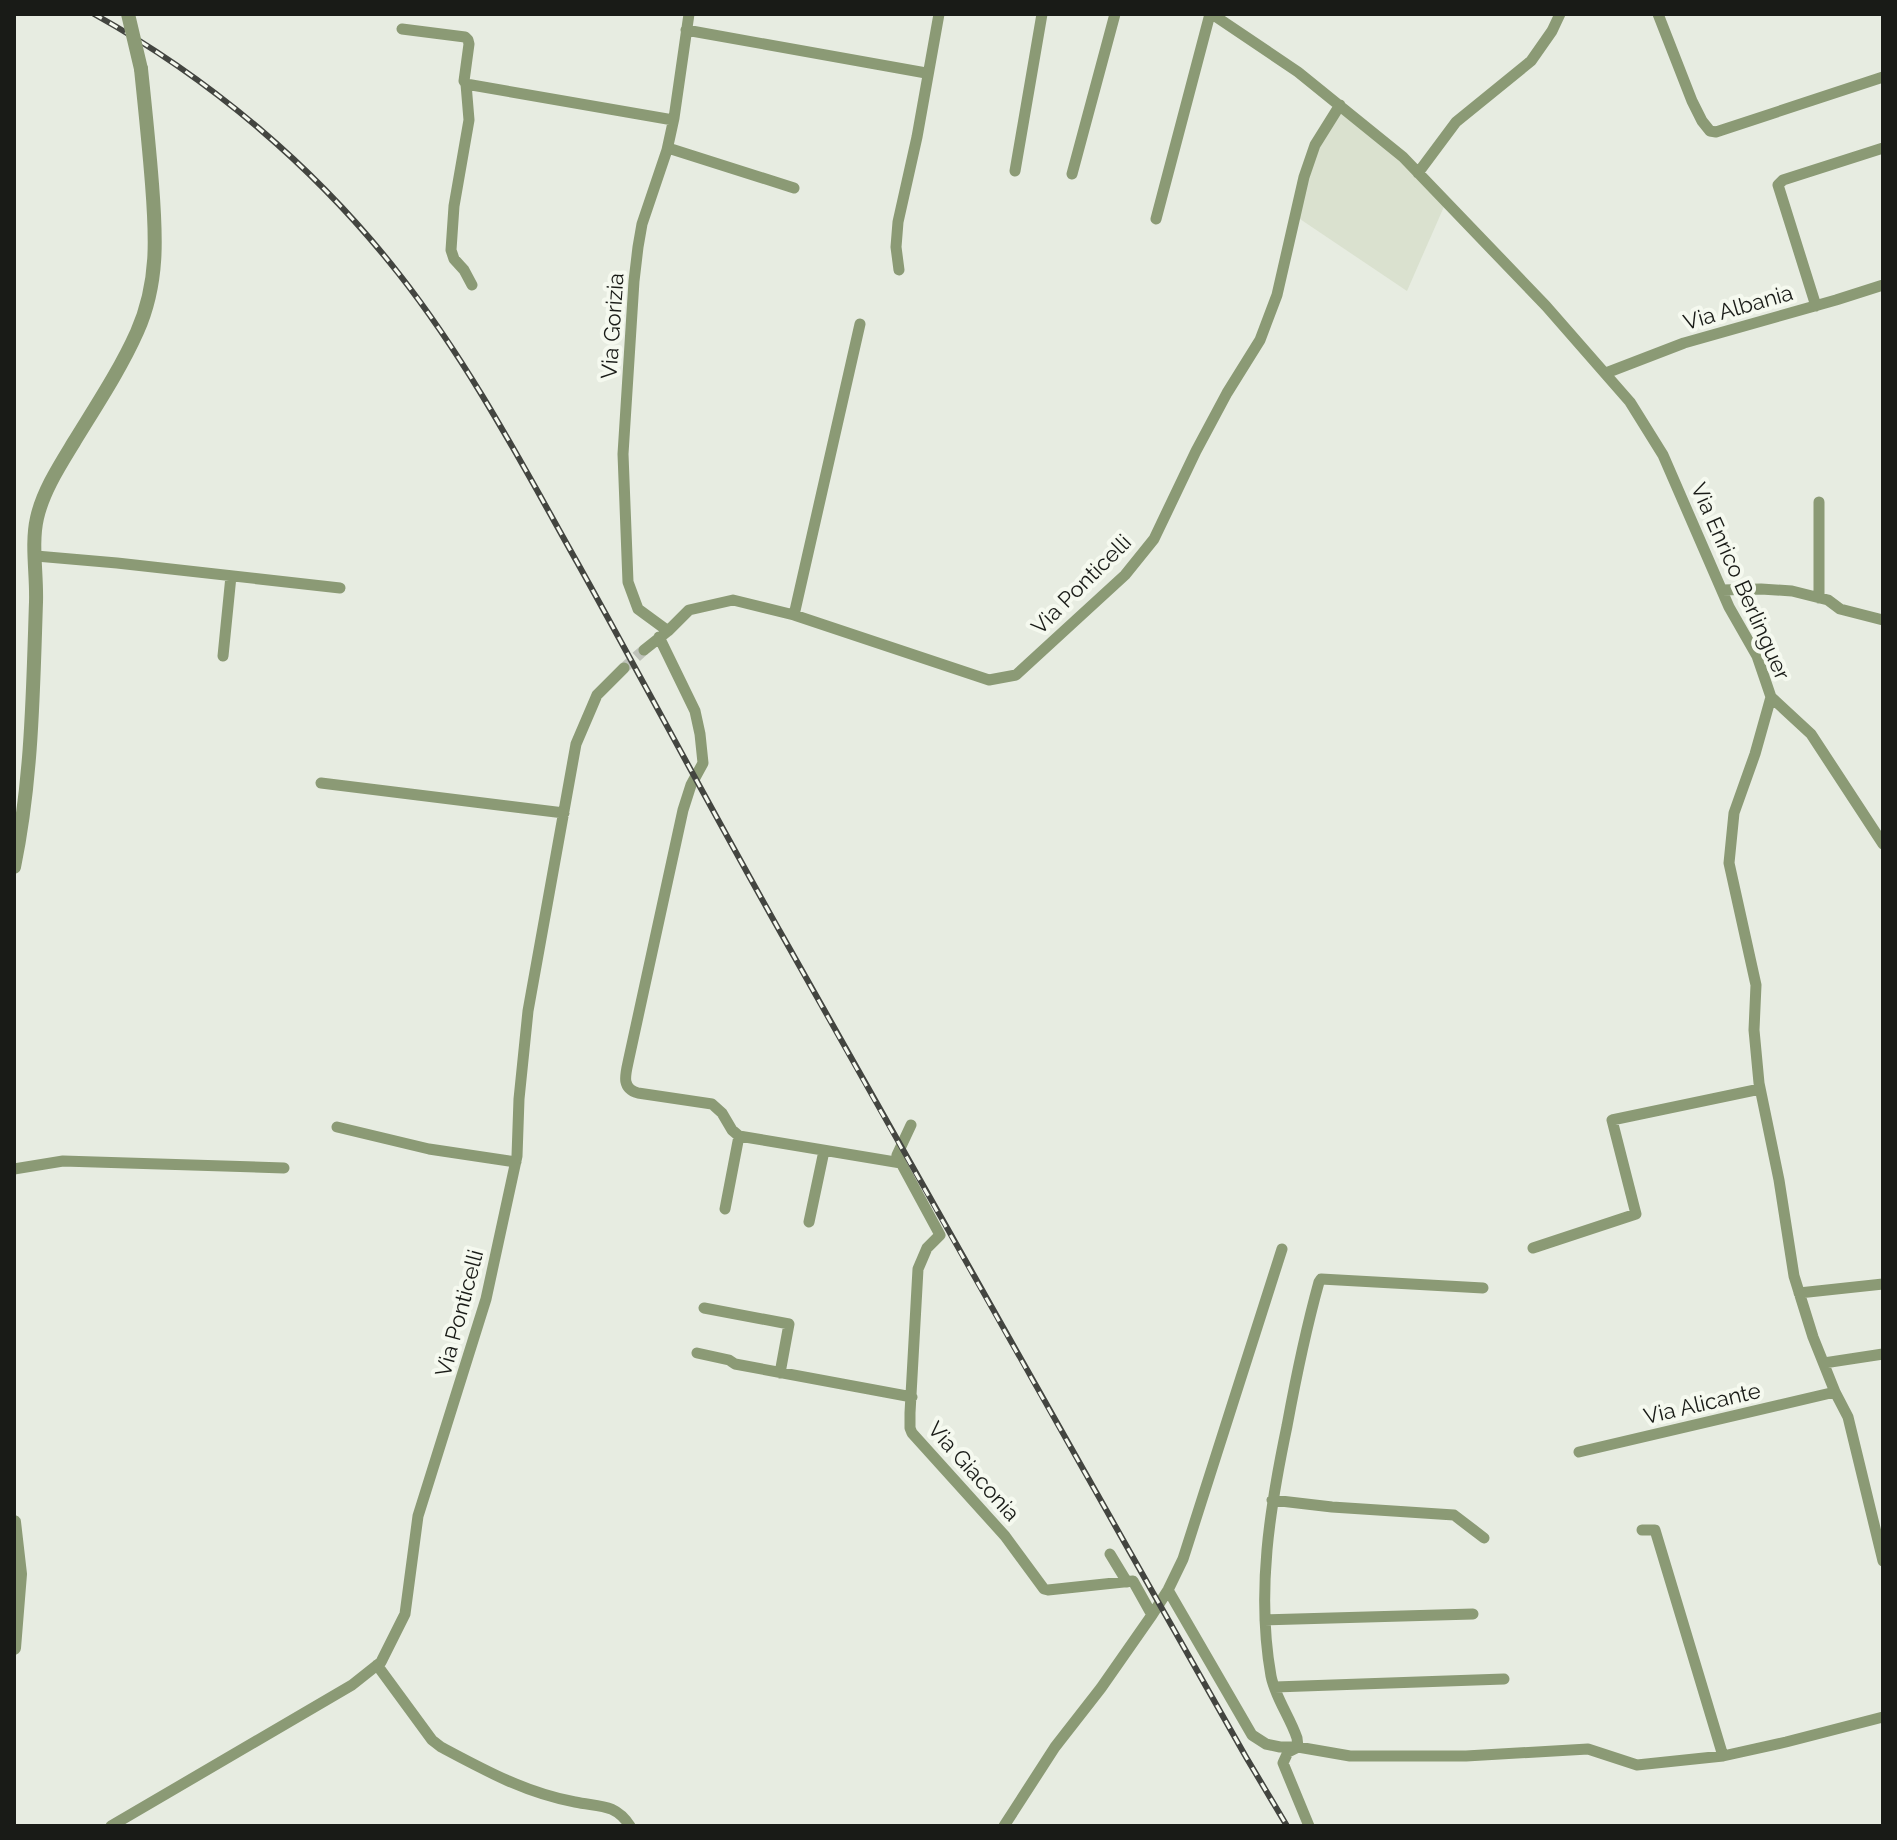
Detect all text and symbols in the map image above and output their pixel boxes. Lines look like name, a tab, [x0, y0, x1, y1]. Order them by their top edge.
street label: Via Gorizia	[595, 272, 629, 380]
street label: Via Albania	[1680, 279, 1796, 335]
street label: Via Enrico Berlinguer	[1686, 478, 1796, 684]
street label: Via Ponticelli	[1026, 529, 1136, 639]
street label: Via Ponticelli	[430, 1247, 488, 1379]
street label: Via Alicante	[1641, 1377, 1763, 1429]
street label: Via Giaconia	[923, 1416, 1025, 1526]

